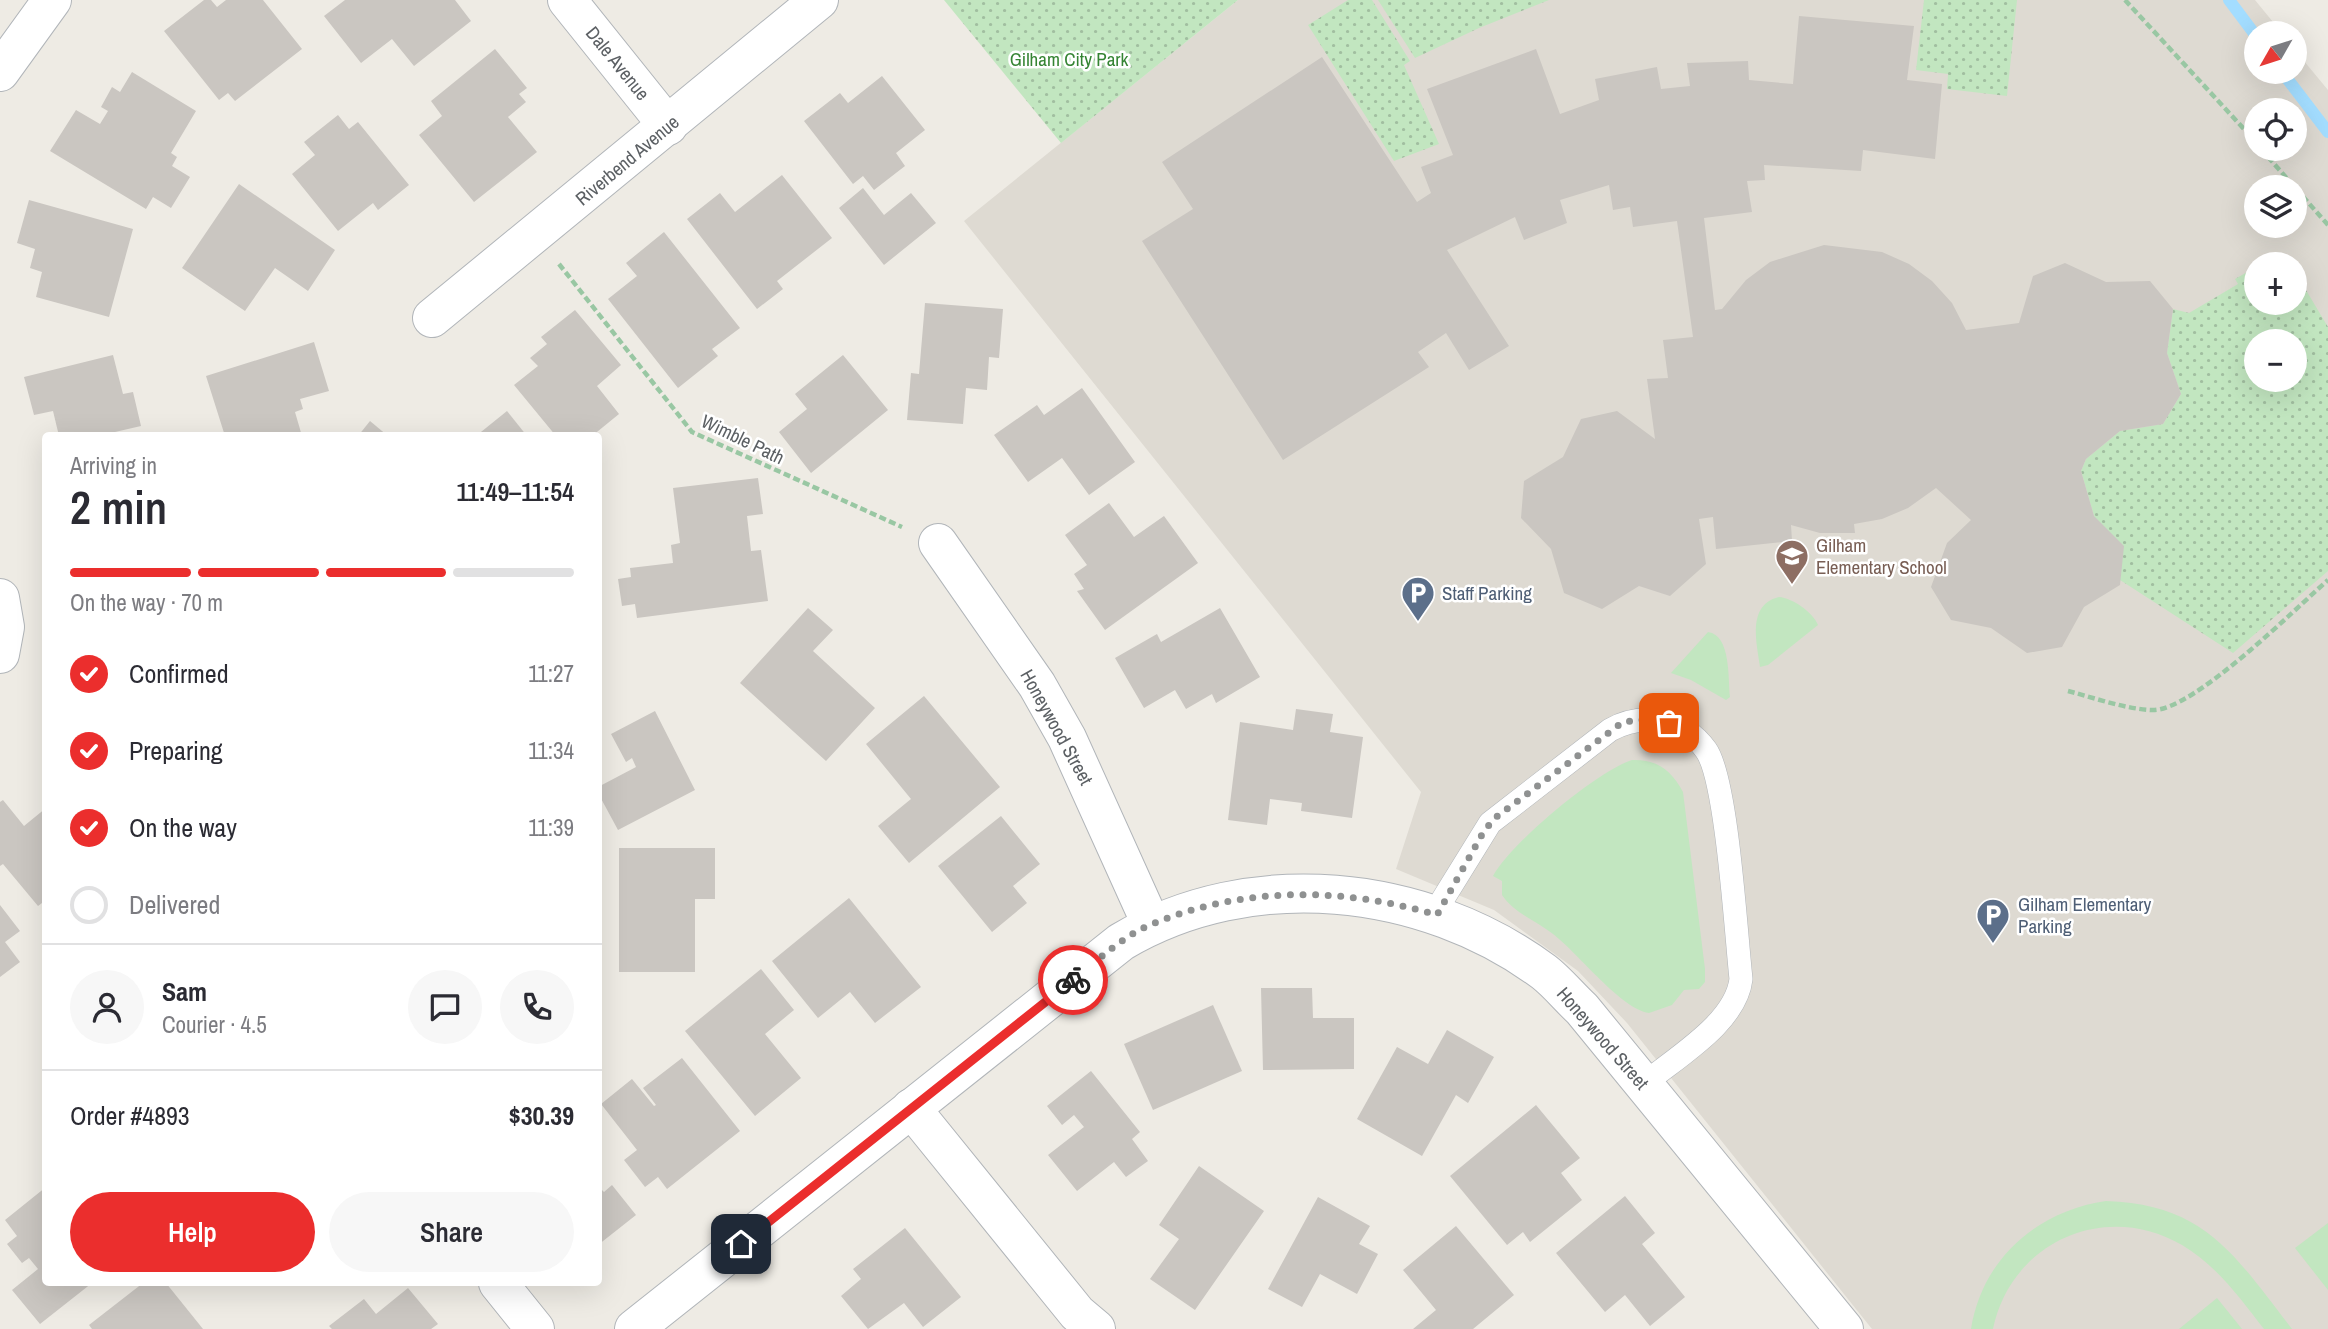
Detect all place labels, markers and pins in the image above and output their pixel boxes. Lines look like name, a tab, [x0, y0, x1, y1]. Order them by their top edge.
place label: Gilham Elementary School	[1816, 532, 1947, 580]
school or university icon: Gilham Elementary School	[1773, 537, 1811, 586]
parking icon: Staff Parking	[1399, 574, 1437, 623]
place label: Staff Parking	[1442, 580, 1532, 606]
pin	[1639, 693, 1699, 753]
place label: Gilham Elementary Parking	[2018, 891, 2152, 939]
parking icon: Gilham Elementary Parking	[1974, 896, 2012, 945]
pin	[711, 1214, 771, 1274]

